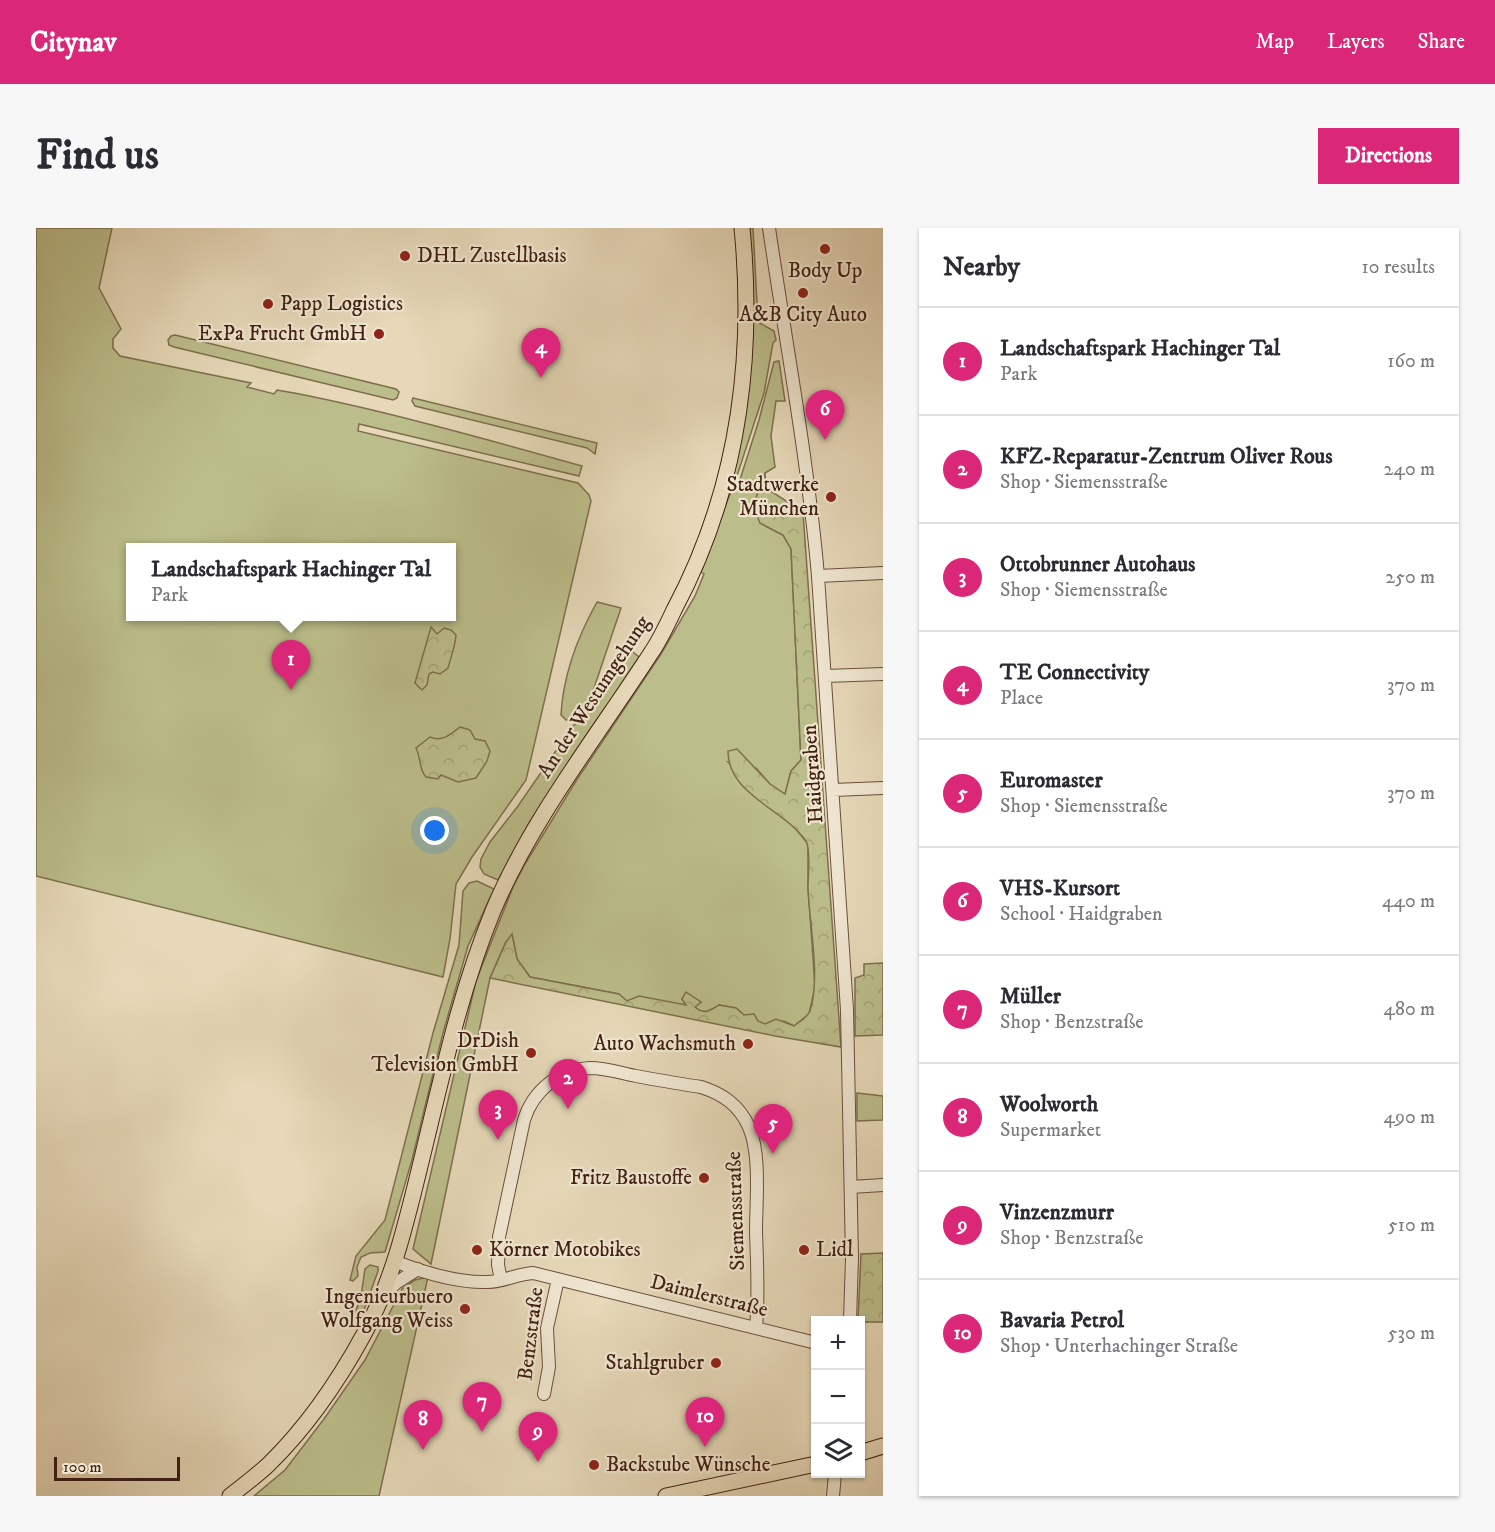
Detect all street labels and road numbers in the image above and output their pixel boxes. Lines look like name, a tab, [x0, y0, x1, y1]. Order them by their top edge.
street label: An der Westumgehung	[532, 610, 657, 783]
street label: Haidgraben	[797, 724, 829, 824]
street label: Siemensstraße	[721, 1151, 751, 1271]
street label: Daimlerstraße	[647, 1269, 771, 1323]
street label: Benzstraße	[512, 1286, 550, 1382]

